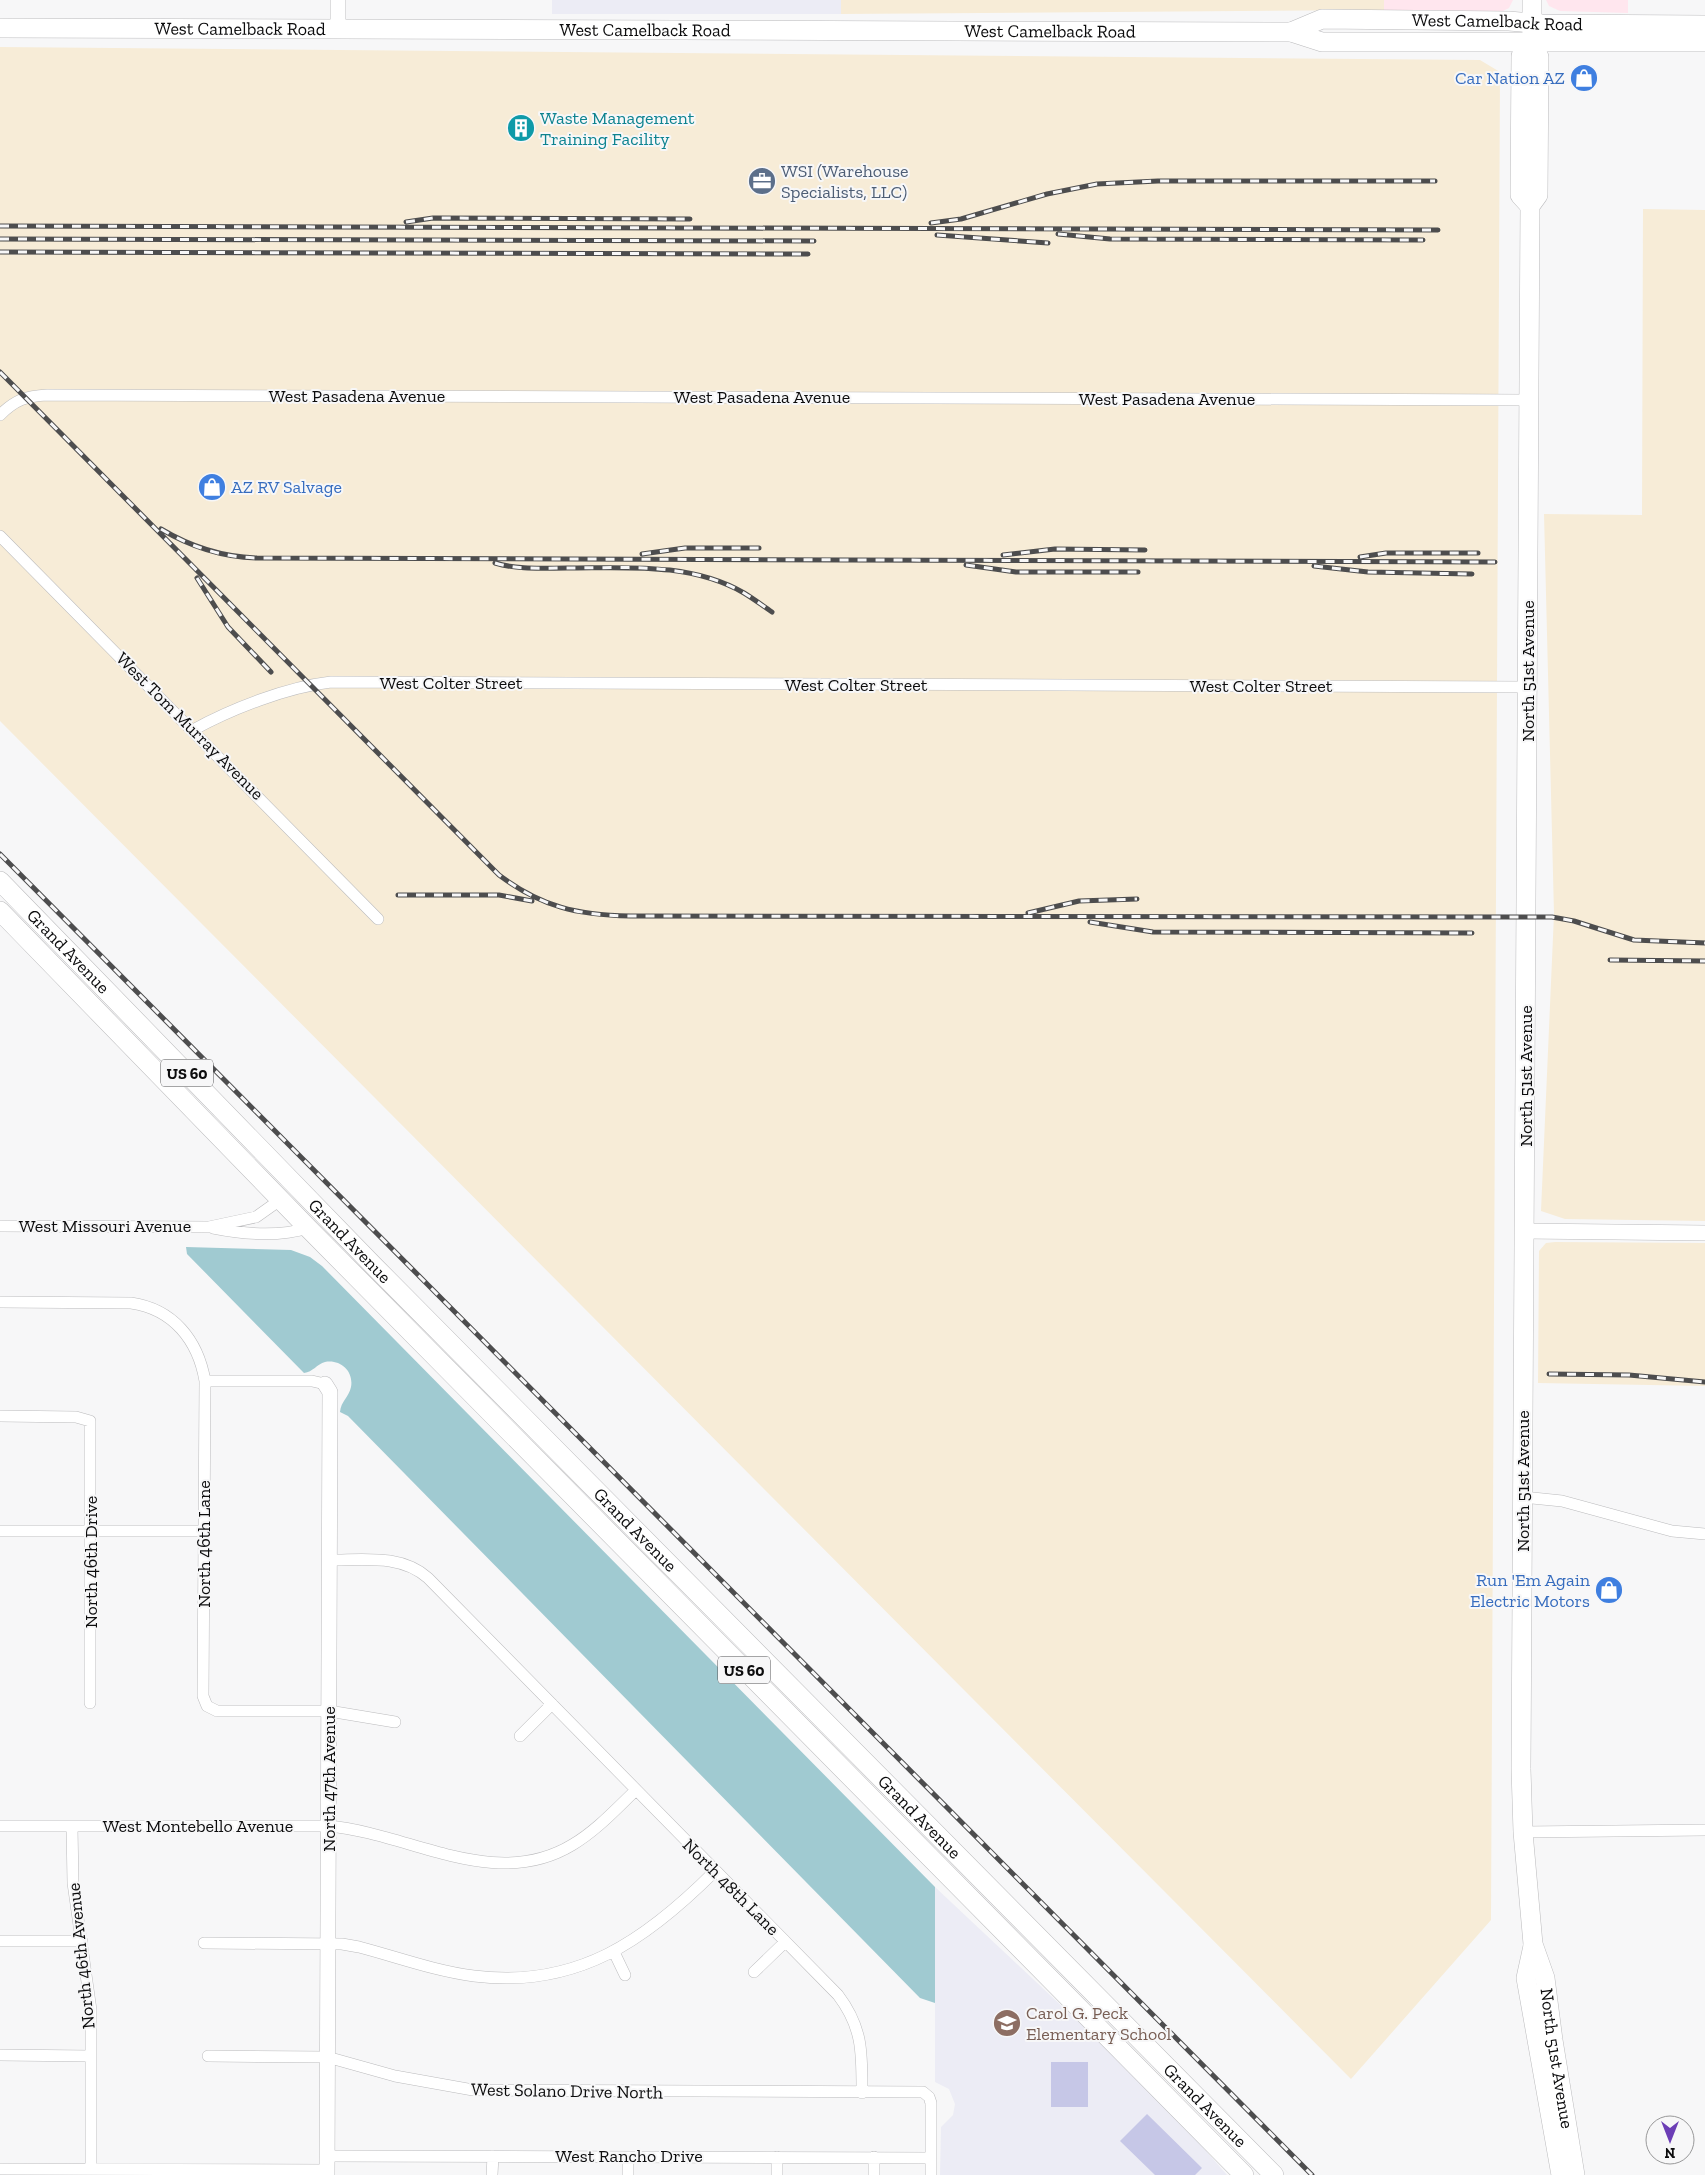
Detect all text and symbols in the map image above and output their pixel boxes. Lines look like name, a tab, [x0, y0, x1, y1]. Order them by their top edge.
street label: West Camelback Road	[1412, 9, 1583, 35]
street label: West Camelback Road	[154, 17, 326, 40]
street label: West Camelback Road	[559, 19, 731, 41]
street label: West Camelback Road	[964, 20, 1136, 43]
shop icon: Car Nation AZ	[1569, 63, 1599, 93]
place label: Car Nation AZ	[1455, 67, 1565, 89]
place label: Waste Management Training Facility	[540, 107, 695, 150]
building icon: Waste Management Training Facility	[506, 113, 536, 143]
place label: WSI (Warehouse Specialists, LLC)	[781, 160, 909, 203]
office icon: WSI (Warehouse Specialists, LLC)	[747, 166, 777, 196]
street label: West Pasadena Avenue	[269, 385, 445, 407]
street label: West Pasadena Avenue	[674, 386, 850, 408]
street label: West Pasadena Avenue	[1079, 388, 1255, 410]
shop icon: AZ RV Salvage	[197, 472, 227, 502]
place label: AZ RV Salvage	[231, 476, 342, 498]
street label: North 51st Avenue	[1517, 600, 1539, 742]
street label: West Tom Murray Avenue	[112, 648, 268, 804]
street label: West Colter Street	[380, 672, 523, 694]
street label: West Colter Street	[785, 674, 928, 696]
street label: West Colter Street	[1190, 675, 1333, 697]
street label: Grand Avenue	[22, 904, 114, 998]
street label: North 51st Avenue	[1515, 1005, 1537, 1147]
road number: US 60	[161, 1060, 213, 1086]
street label: Grand Avenue	[304, 1194, 396, 1288]
street label: West Missouri Avenue	[19, 1215, 191, 1237]
street label: North 51st Avenue	[1512, 1410, 1534, 1552]
street label: North 46th Lane	[193, 1480, 215, 1608]
street label: Grand Avenue	[589, 1483, 682, 1576]
street label: North 46th Drive	[80, 1496, 102, 1628]
place label: Run 'Em Again Electric Motors	[1470, 1569, 1591, 1612]
shop icon: Run 'Em Again Electric Motors	[1594, 1575, 1624, 1605]
road number: US 60	[718, 1656, 770, 1684]
street label: North 47th Avenue	[318, 1706, 340, 1852]
street label: Grand Avenue	[873, 1770, 966, 1864]
street label: West Montebello Avenue	[103, 1815, 293, 1837]
street label: North 48th Lane	[678, 1834, 784, 1940]
street label: North 46th Avenue	[62, 1882, 100, 2030]
street label: North 51st Avenue	[1535, 1987, 1578, 2130]
place label: Carol G. Peck Elementary School	[1026, 2002, 1171, 2045]
school or university icon: Carol G. Peck Elementary School	[992, 2008, 1022, 2038]
street label: Grand Avenue	[1159, 2059, 1251, 2152]
street label: West Solano Drive North	[471, 2078, 663, 2104]
north arrow	[1645, 2115, 1695, 2165]
text: N	[1664, 2144, 1675, 2161]
street label: West Rancho Drive	[555, 2145, 703, 2167]

